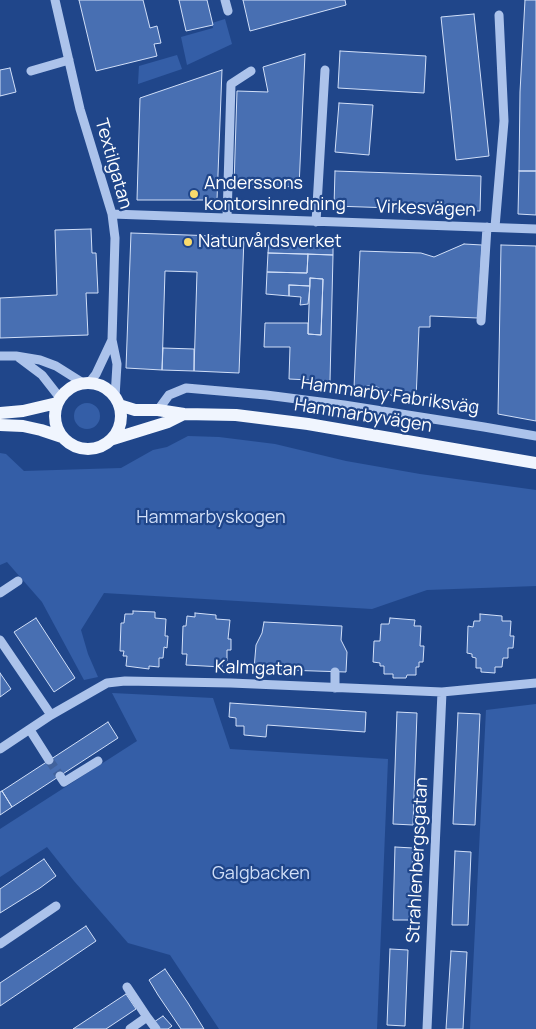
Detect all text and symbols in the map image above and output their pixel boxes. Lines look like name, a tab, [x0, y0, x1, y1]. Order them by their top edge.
street label: Textilgatan	[90, 116, 136, 212]
place label: Anderssons kontorsinredning	[204, 173, 346, 215]
marker: Anderssons kontorsinredning	[188, 188, 200, 200]
street label: Virkesvägen	[376, 196, 476, 222]
place label: Naturvårdsverket	[198, 231, 342, 253]
marker: Naturvårdsverket	[182, 236, 194, 248]
street label: Hammarby Fabriksväg	[299, 373, 481, 419]
street label: Hammarbyvägen	[293, 394, 433, 438]
park label: Hammarbyskogen	[136, 507, 286, 529]
street label: Kalmgatan	[214, 657, 304, 681]
street label: Strahlenbergsgatan	[403, 776, 433, 944]
park label: Galgbacken	[212, 863, 310, 885]

